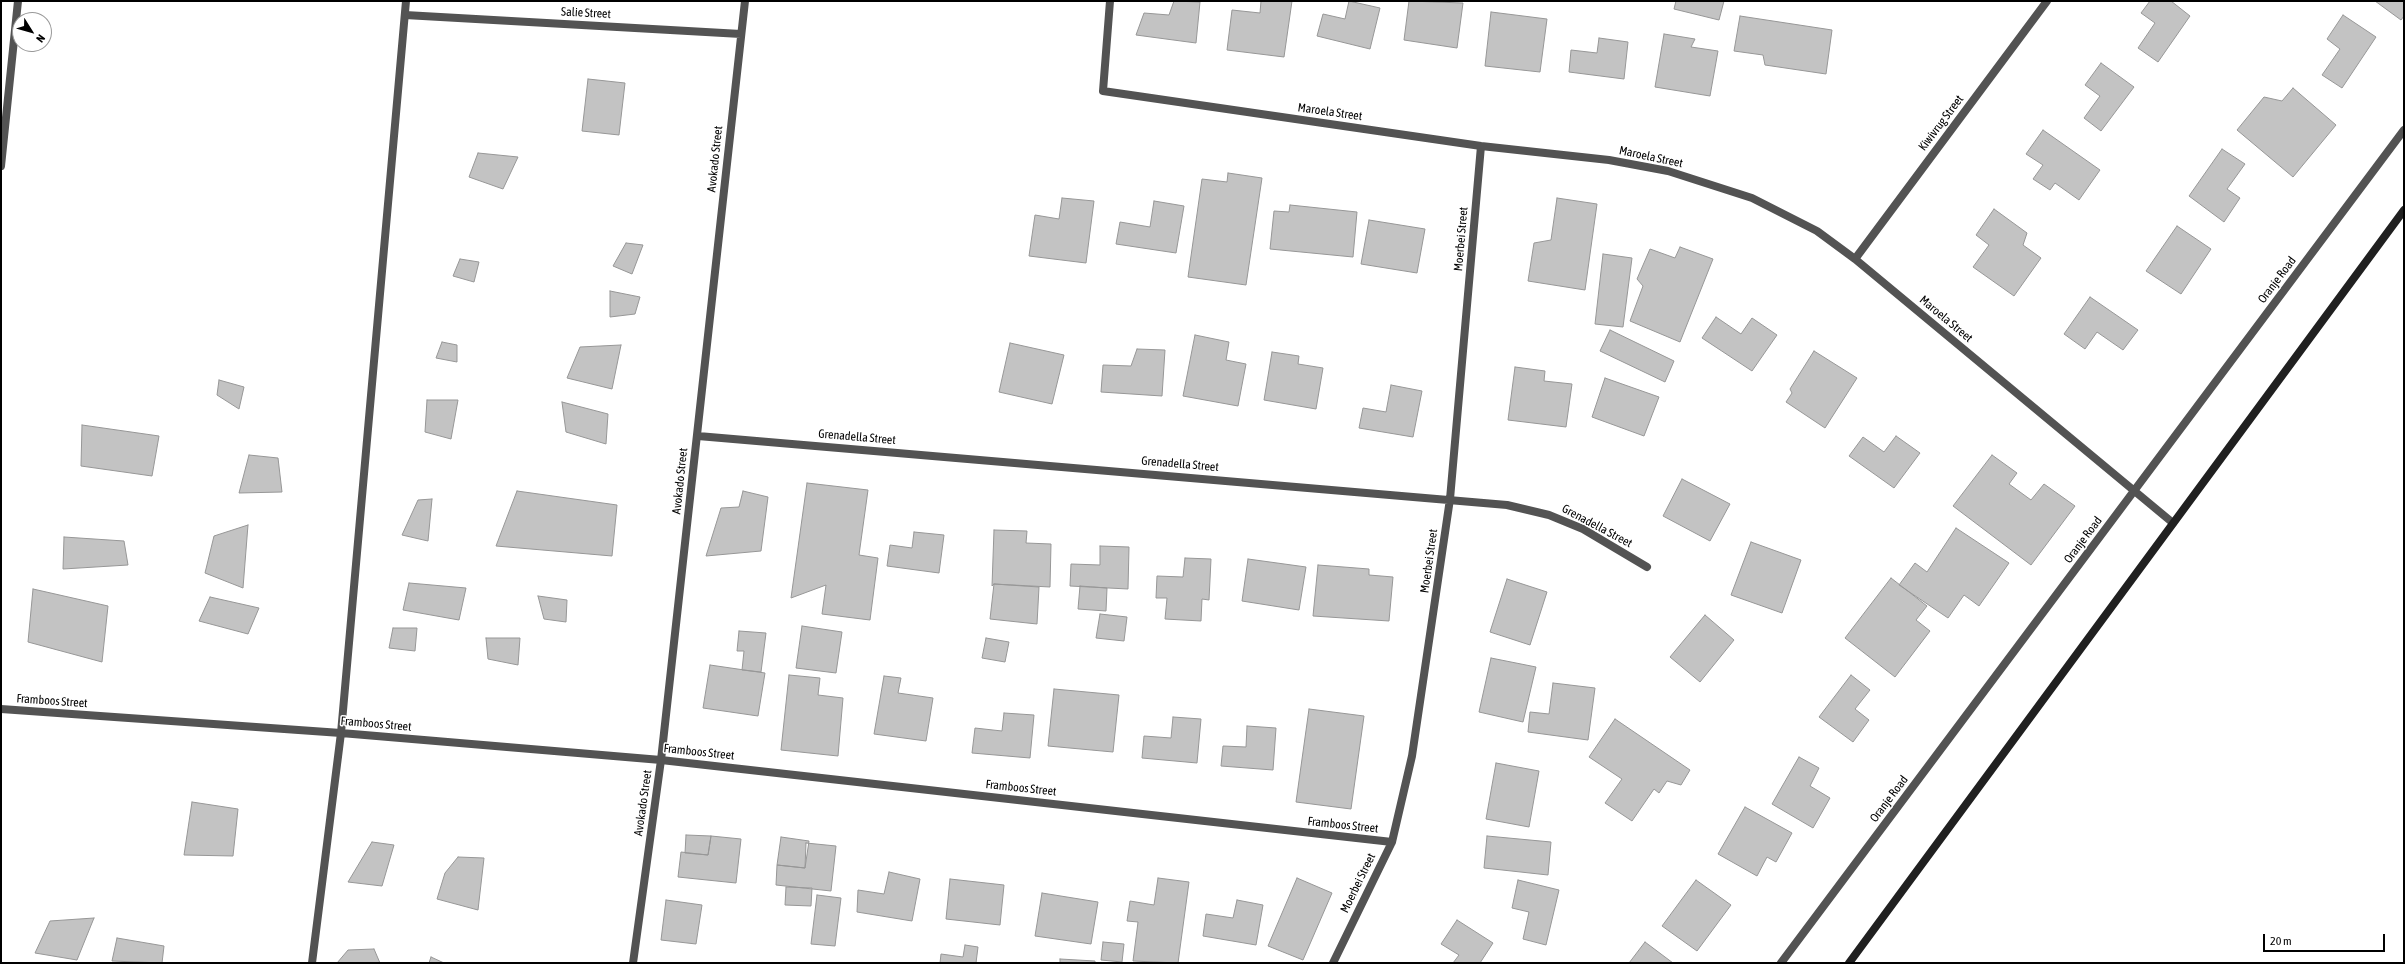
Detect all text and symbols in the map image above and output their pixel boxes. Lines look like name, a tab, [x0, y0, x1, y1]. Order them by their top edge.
street label: Salie Street	[561, 5, 611, 21]
north arrow	[12, 12, 52, 52]
text: N	[34, 32, 48, 45]
street label: Kiwivrug Street	[1915, 92, 1967, 154]
street label: Maroela Street	[1297, 100, 1363, 124]
street label: Avokado Street	[704, 125, 726, 193]
street label: Maroela Street	[1618, 143, 1684, 171]
street label: Moerbei Street	[1451, 206, 1471, 272]
street label: Oranje Road	[2255, 254, 2299, 306]
street label: Maroela Street	[1916, 293, 1976, 345]
street label: Grenadella Street	[818, 426, 896, 448]
street label: Avokado Street	[669, 447, 691, 515]
street label: Grenadella Street	[1141, 453, 1219, 475]
street label: Grenadella Street	[1559, 501, 1635, 551]
street label: Oranje Road	[2061, 514, 2105, 566]
street label: Moerbei Street	[1417, 528, 1441, 594]
street label: Framboos Street	[16, 691, 88, 711]
street label: Framboos Street	[340, 714, 412, 734]
street label: Framboos Street	[663, 741, 735, 763]
street label: Avokado Street	[631, 769, 655, 837]
street label: Oranje Road	[1867, 773, 1911, 825]
street label: Framboos Street	[985, 777, 1057, 799]
street label: Framboos Street	[1307, 814, 1379, 836]
street label: Moerbei Street	[1337, 851, 1379, 915]
scale bar	[2265, 926, 2387, 952]
text: 20 m	[2270, 934, 2292, 948]

